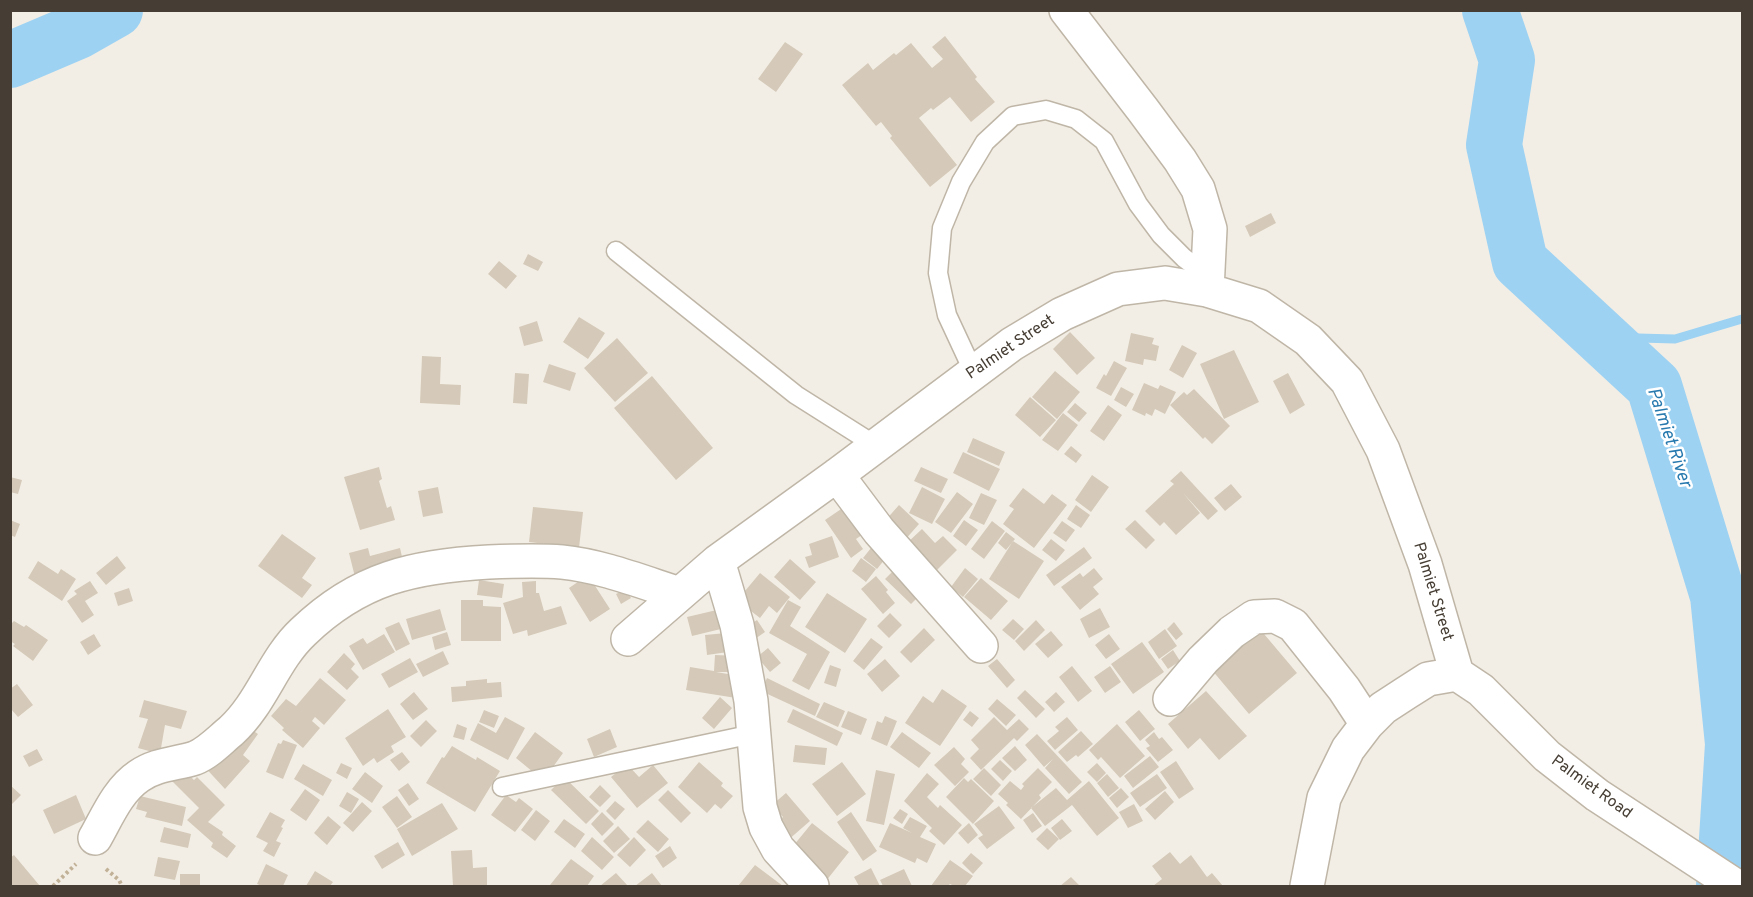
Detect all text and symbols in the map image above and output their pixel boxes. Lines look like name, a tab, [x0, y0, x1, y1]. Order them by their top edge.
street label: Palmiet Street	[963, 311, 1059, 385]
water label: Palmiet River	[1641, 385, 1695, 491]
street label: Palmiet Street	[1408, 540, 1456, 644]
street label: Palmiet Road	[1547, 752, 1635, 824]

